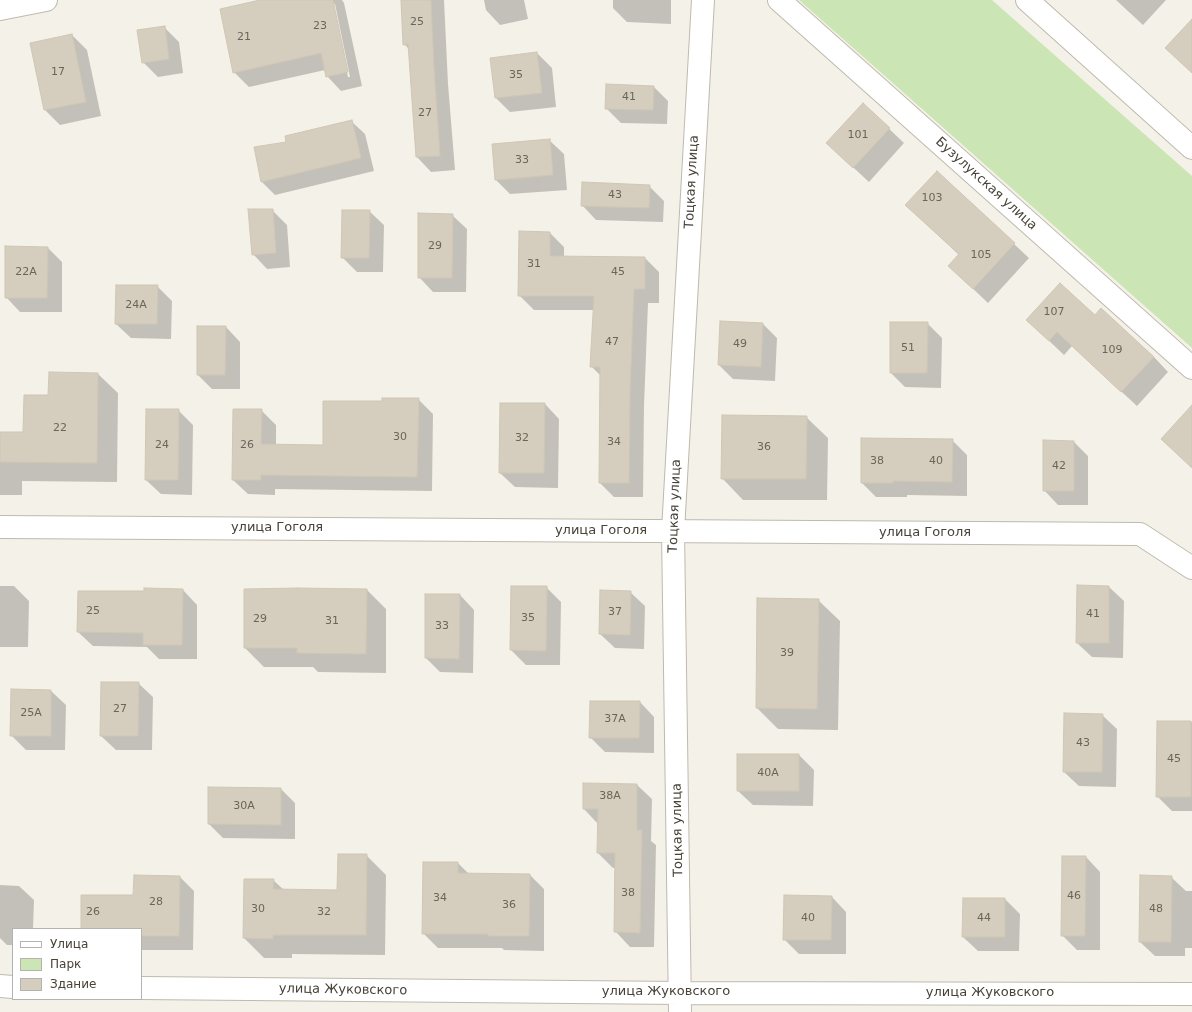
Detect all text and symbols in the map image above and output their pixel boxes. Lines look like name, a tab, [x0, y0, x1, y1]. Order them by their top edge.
house number: 25	[410, 15, 424, 29]
house number: 23	[313, 19, 327, 33]
house number: 21	[237, 30, 251, 44]
house number: 17	[51, 65, 65, 79]
house number: 35	[509, 68, 523, 82]
house number: 41	[622, 90, 636, 104]
house number: 27	[418, 106, 432, 120]
house number: 101	[848, 128, 868, 142]
street label: Бузулукская улица	[932, 134, 1040, 234]
street label: Тоцкая улица	[682, 135, 702, 229]
house number: 33	[515, 153, 529, 167]
house number: 43	[608, 188, 622, 202]
house number: 103	[922, 191, 942, 205]
house number: 29	[428, 239, 442, 253]
house number: 105	[971, 248, 991, 262]
house number: 31	[527, 257, 541, 271]
house number: 22А	[15, 265, 37, 279]
house number: 45	[611, 265, 625, 279]
house number: 24А	[125, 298, 147, 312]
house number: 107	[1044, 305, 1064, 319]
house number: 47	[605, 335, 619, 349]
house number: 49	[733, 337, 747, 351]
house number: 51	[901, 341, 915, 355]
house number: 109	[1102, 343, 1122, 357]
house number: 22	[53, 421, 67, 435]
house number: 30	[393, 430, 407, 444]
house number: 32	[515, 431, 529, 445]
house number: 34	[607, 435, 621, 449]
house number: 24	[155, 438, 169, 452]
house number: 26	[240, 438, 254, 452]
house number: 36	[757, 440, 771, 454]
house number: 38	[870, 454, 884, 468]
house number: 40	[929, 454, 943, 468]
street label: Тоцкая улица	[666, 459, 684, 553]
house number: 42	[1052, 459, 1066, 473]
street label: улица Гоголя	[231, 520, 323, 536]
street label: улица Гоголя	[555, 523, 647, 539]
street label: улица Гоголя	[879, 525, 971, 541]
house number: 25	[86, 604, 100, 618]
house number: 37	[608, 605, 622, 619]
house number: 41	[1086, 607, 1100, 621]
house number: 35	[521, 611, 535, 625]
house number: 29	[253, 612, 267, 626]
house number: 31	[325, 614, 339, 628]
house number: 33	[435, 619, 449, 633]
house number: 39	[780, 646, 794, 660]
house number: 27	[113, 702, 127, 716]
house number: 25А	[20, 706, 42, 720]
house number: 37А	[604, 712, 626, 726]
house number: 43	[1076, 736, 1090, 750]
house number: 45	[1167, 752, 1181, 766]
house number: 40А	[757, 766, 779, 780]
street label: Тоцкая улица	[669, 783, 687, 877]
house number: 38А	[599, 789, 621, 803]
house number: 30А	[233, 799, 255, 813]
house number: 38	[621, 886, 635, 900]
house number: 46	[1067, 889, 1081, 903]
house number: 34	[433, 891, 447, 905]
house number: 28	[149, 895, 163, 909]
house number: 36	[502, 898, 516, 912]
house number: 30	[251, 902, 265, 916]
house number: 48	[1149, 902, 1163, 916]
house number: 26	[86, 905, 100, 919]
house number: 32	[317, 905, 331, 919]
house number: 40	[801, 911, 815, 925]
house number: 44	[977, 911, 991, 925]
legend	[12, 928, 142, 1000]
text: Улица	[50, 937, 88, 951]
text: Парк	[50, 957, 81, 971]
text: Здание	[50, 977, 96, 991]
street label: улица Жуковского	[279, 981, 407, 999]
street label: улица Жуковского	[602, 984, 730, 1000]
street label: улица Жуковского	[926, 985, 1054, 1001]

